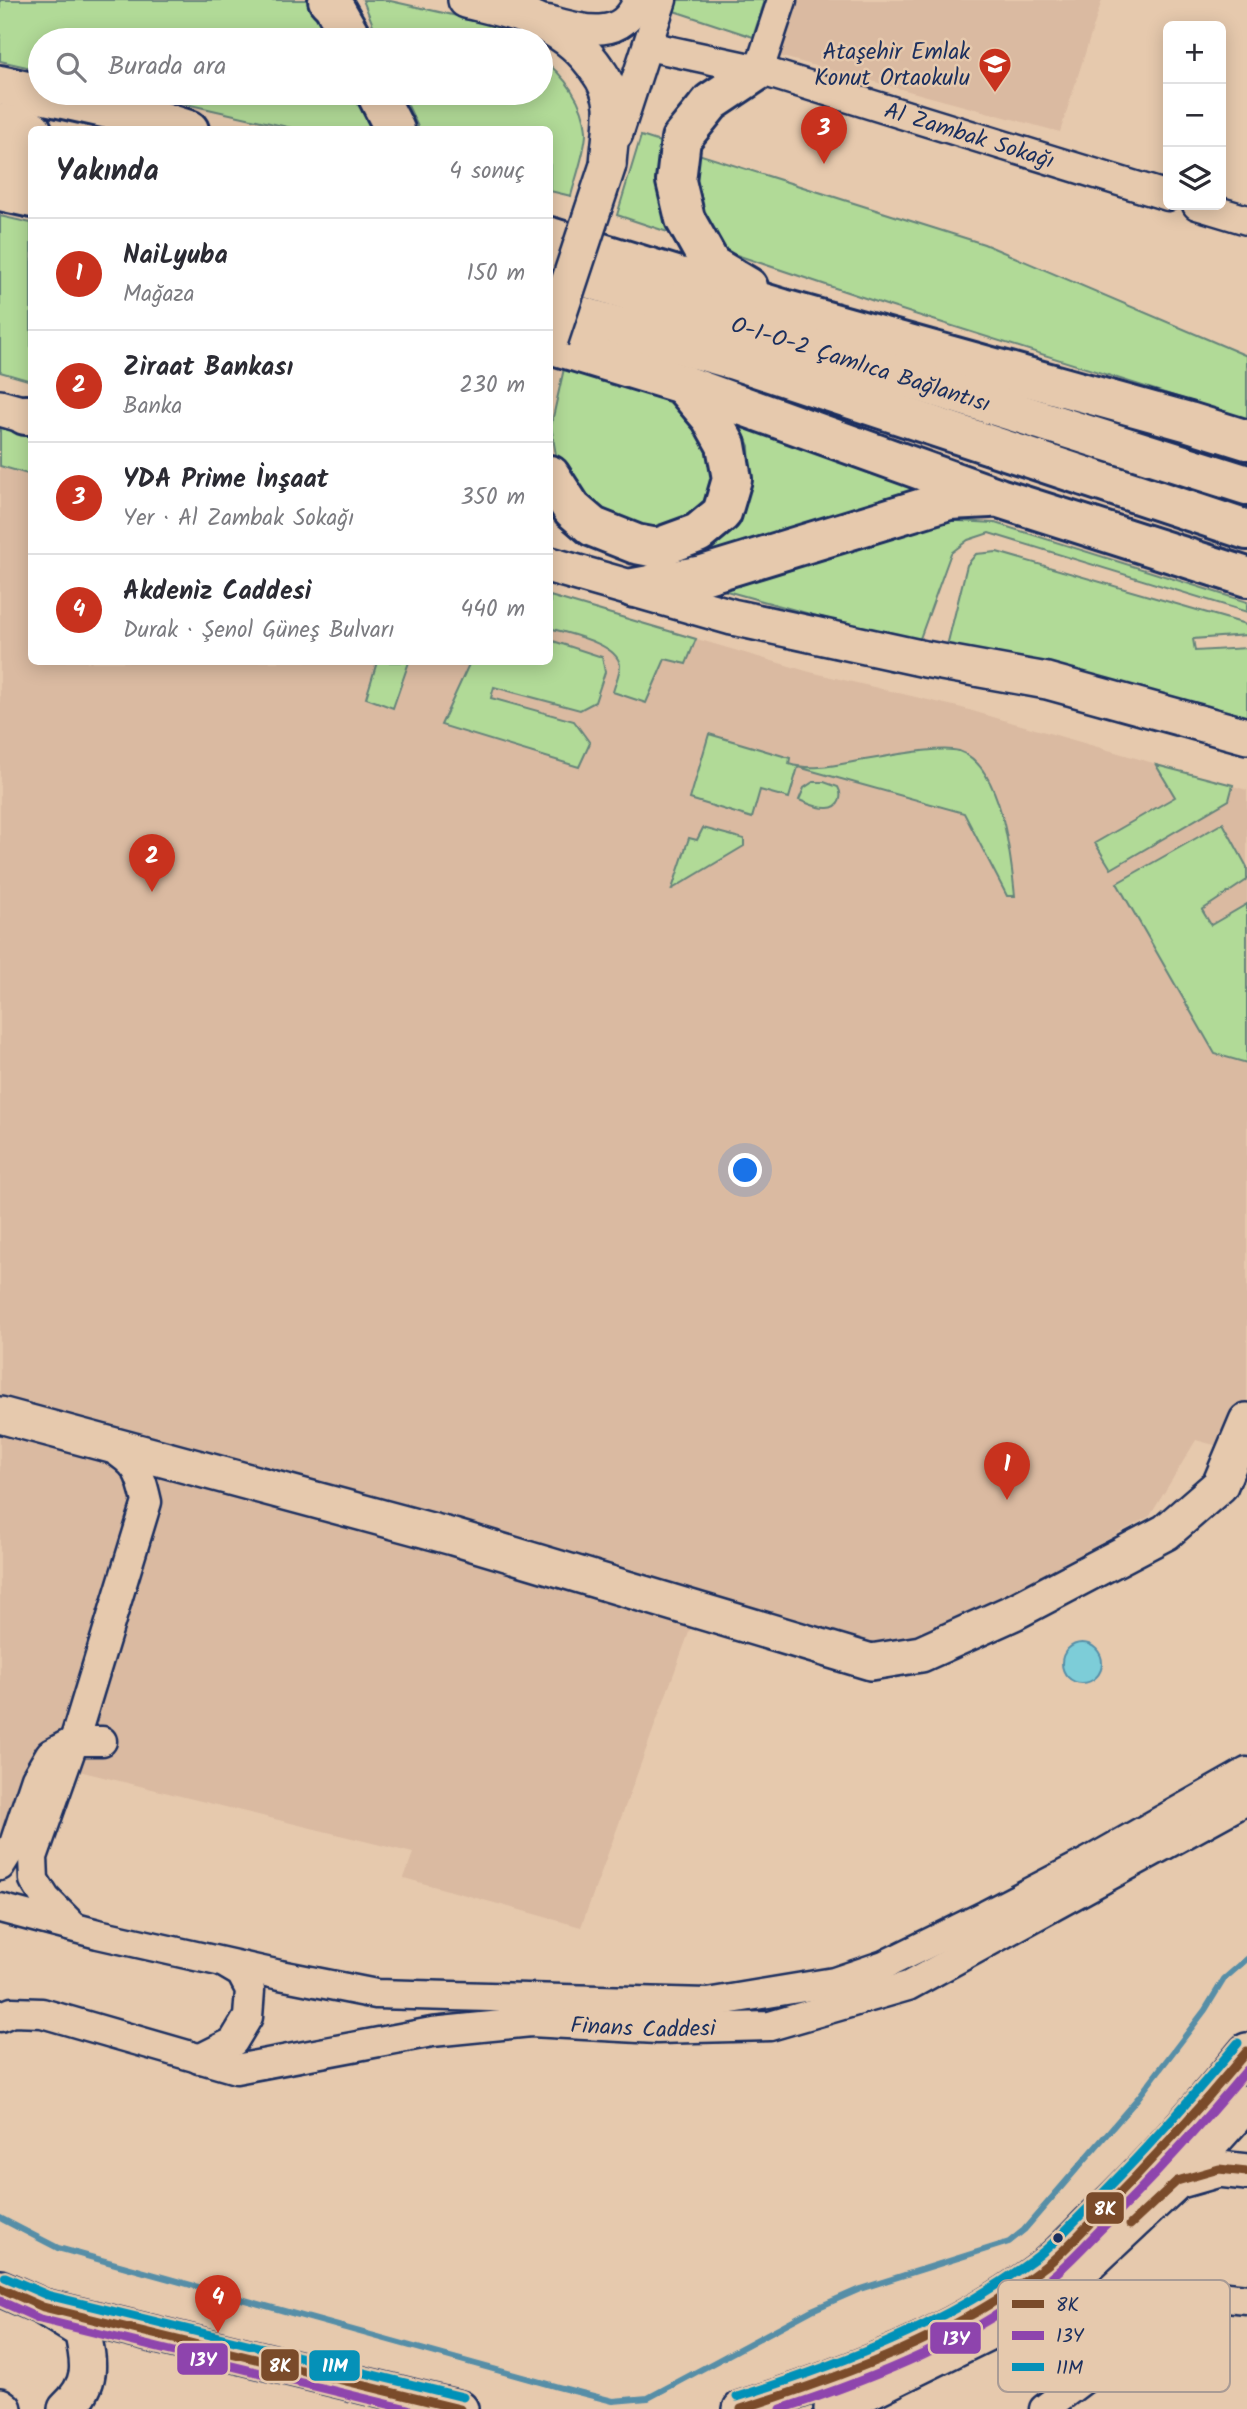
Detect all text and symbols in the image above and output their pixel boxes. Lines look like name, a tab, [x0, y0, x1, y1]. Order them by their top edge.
map controls	[1163, 21, 1226, 210]
button: +	[1163, 21, 1226, 84]
search box	[28, 28, 553, 105]
place label: Ataşehir Emlak Konut Ortaokulu	[814, 35, 970, 97]
school or university icon: Ataşehir Emlak Konut Ortaokulu	[976, 45, 1014, 94]
text: Burada ara	[108, 46, 226, 88]
icon: search	[52, 48, 90, 86]
button: −	[1163, 84, 1226, 147]
street label: Al Zambak Sokağı	[880, 94, 1059, 180]
pin: 3	[801, 106, 847, 164]
button: layers	[1163, 147, 1226, 210]
text: Yakında	[56, 148, 159, 196]
text: 4 sonuç	[449, 154, 525, 190]
text: NaiLyuba	[123, 235, 228, 277]
text: 1	[76, 256, 82, 292]
text: 150 m	[466, 256, 525, 292]
text: Mağaza	[123, 277, 194, 313]
street label: O-1-O-2 Çamlıca Bağlantısı	[726, 308, 995, 423]
text: Ziraat Bankası	[123, 347, 293, 389]
text: 2	[72, 368, 86, 404]
text: 230 m	[459, 368, 525, 404]
text: Banka	[123, 389, 182, 425]
text: YDA Prime İnşaat	[123, 459, 329, 501]
text: 3	[73, 480, 85, 516]
text: 350 m	[460, 480, 525, 516]
text: Yer · Al Zambak Sokağı	[123, 501, 354, 537]
text: Akdeniz Caddesi	[123, 571, 311, 613]
text: 4	[73, 592, 85, 628]
text: 440 m	[461, 592, 525, 628]
text: Durak · Şenol Güneş Bulvarı	[123, 613, 394, 649]
pin: 2	[129, 834, 175, 892]
your location	[728, 1153, 762, 1187]
pin: 1	[984, 1442, 1030, 1500]
street label: Finans Caddesi	[569, 2008, 717, 2049]
line badge: 8K	[1085, 2191, 1125, 2225]
text: 8K	[1094, 2195, 1116, 2225]
unlabelled marker	[1051, 2231, 1065, 2245]
pin: 4	[195, 2275, 241, 2333]
legend	[998, 2280, 1230, 2392]
text: 8K	[1056, 2291, 1079, 2321]
line badge: 13Y	[929, 2321, 982, 2355]
text: 13Y	[1056, 2322, 1085, 2352]
text: 13Y	[943, 2325, 971, 2355]
line badge: 13Y	[176, 2342, 229, 2376]
text: 13Y	[190, 2346, 218, 2376]
line badge: 8K	[260, 2348, 300, 2382]
line badge: 11M	[308, 2349, 361, 2382]
text: 8K	[269, 2352, 291, 2382]
text: 11M	[322, 2352, 349, 2382]
text: 11M	[1056, 2354, 1083, 2384]

